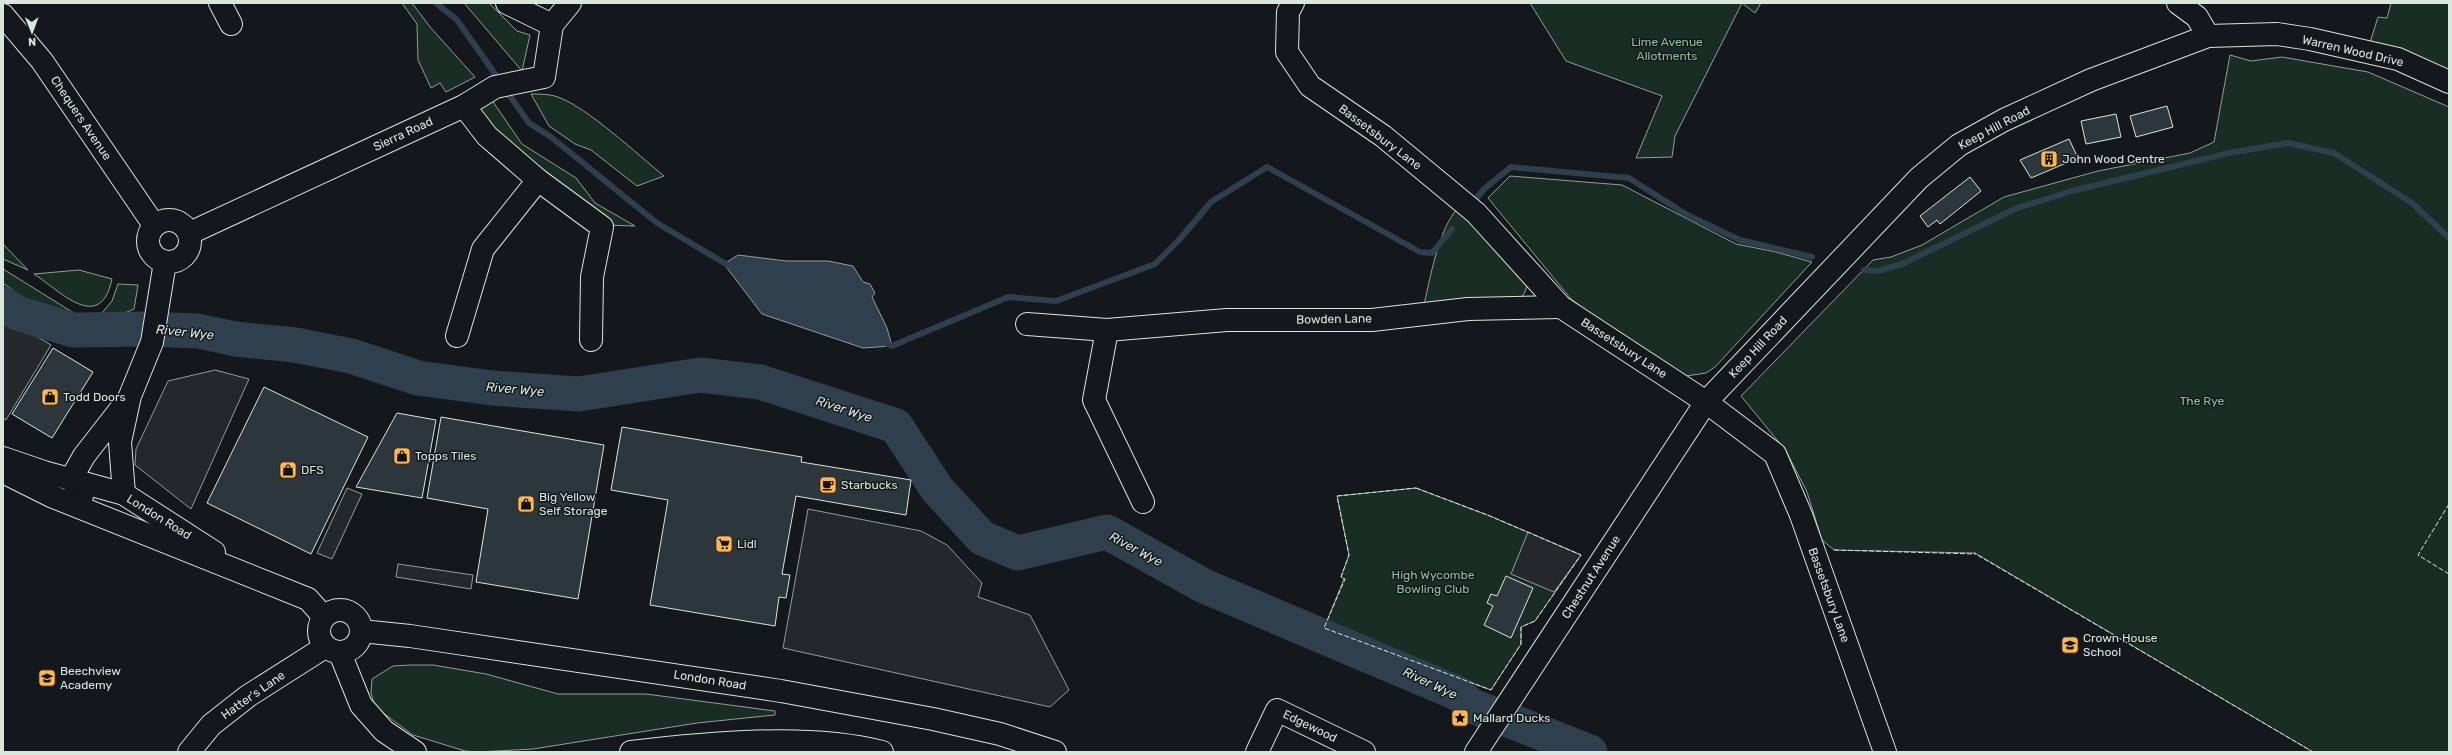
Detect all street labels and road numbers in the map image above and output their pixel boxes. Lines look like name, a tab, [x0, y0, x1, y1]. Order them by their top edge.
street label: Warren Wood Drive	[2301, 33, 2405, 70]
street label: Chequers Avenue	[48, 73, 114, 163]
street label: Bassetsbury Lane	[1336, 101, 1424, 173]
street label: Keep Hill Road	[1956, 103, 2032, 153]
street label: Sierra Road	[371, 114, 435, 154]
street label: Bowden Lane	[1296, 311, 1372, 327]
street label: Keep Hill Road	[1726, 313, 1790, 381]
street label: Bassetsbury Lane	[1578, 315, 1670, 381]
street label: London Road	[124, 492, 194, 542]
street label: Chestnut Avenue	[1559, 532, 1623, 621]
street label: Bassetsbury Lane	[1805, 546, 1853, 645]
street label: London Road	[673, 667, 747, 693]
street label: Hatter's Lane	[218, 668, 288, 722]
street label: Edgewood	[1281, 707, 1339, 745]

